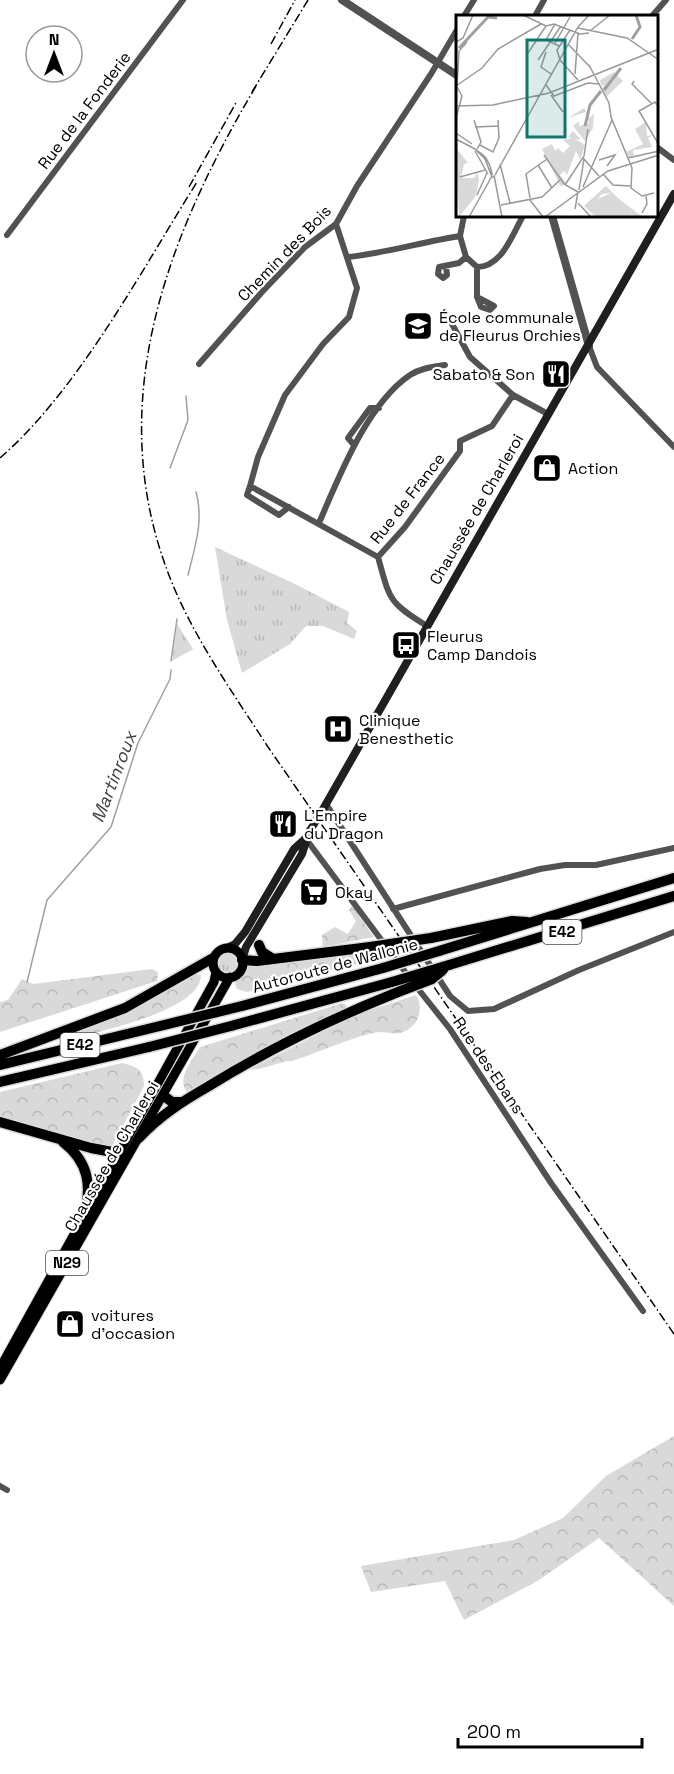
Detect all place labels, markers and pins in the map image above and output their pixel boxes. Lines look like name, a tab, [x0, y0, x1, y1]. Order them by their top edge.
place label: École communale de Fleurus Orchies	[439, 307, 581, 346]
school or university icon: École communale de Fleurus Orchies	[402, 310, 434, 342]
restaurant icon: Sabato & Son	[540, 358, 572, 390]
place label: Sabato & Son	[433, 364, 535, 385]
shop icon: Action	[531, 452, 563, 484]
place label: Action	[568, 458, 618, 479]
place label: Fleurus Camp Dandois	[427, 626, 537, 665]
bus stop icon: Fleurus Camp Dandois	[390, 629, 422, 661]
place label: Clinique Benesthetic	[359, 710, 454, 749]
hospital icon: Clinique Benesthetic	[322, 713, 354, 745]
place label: L'Empire du Dragon	[304, 805, 384, 844]
restaurant icon: L'Empire du Dragon	[267, 808, 299, 840]
supermarket icon: Okay	[298, 876, 330, 908]
place label: Okay	[335, 882, 373, 903]
place label: voitures d'occasion	[91, 1305, 175, 1344]
shop icon: voitures d'occasion	[54, 1308, 86, 1340]

